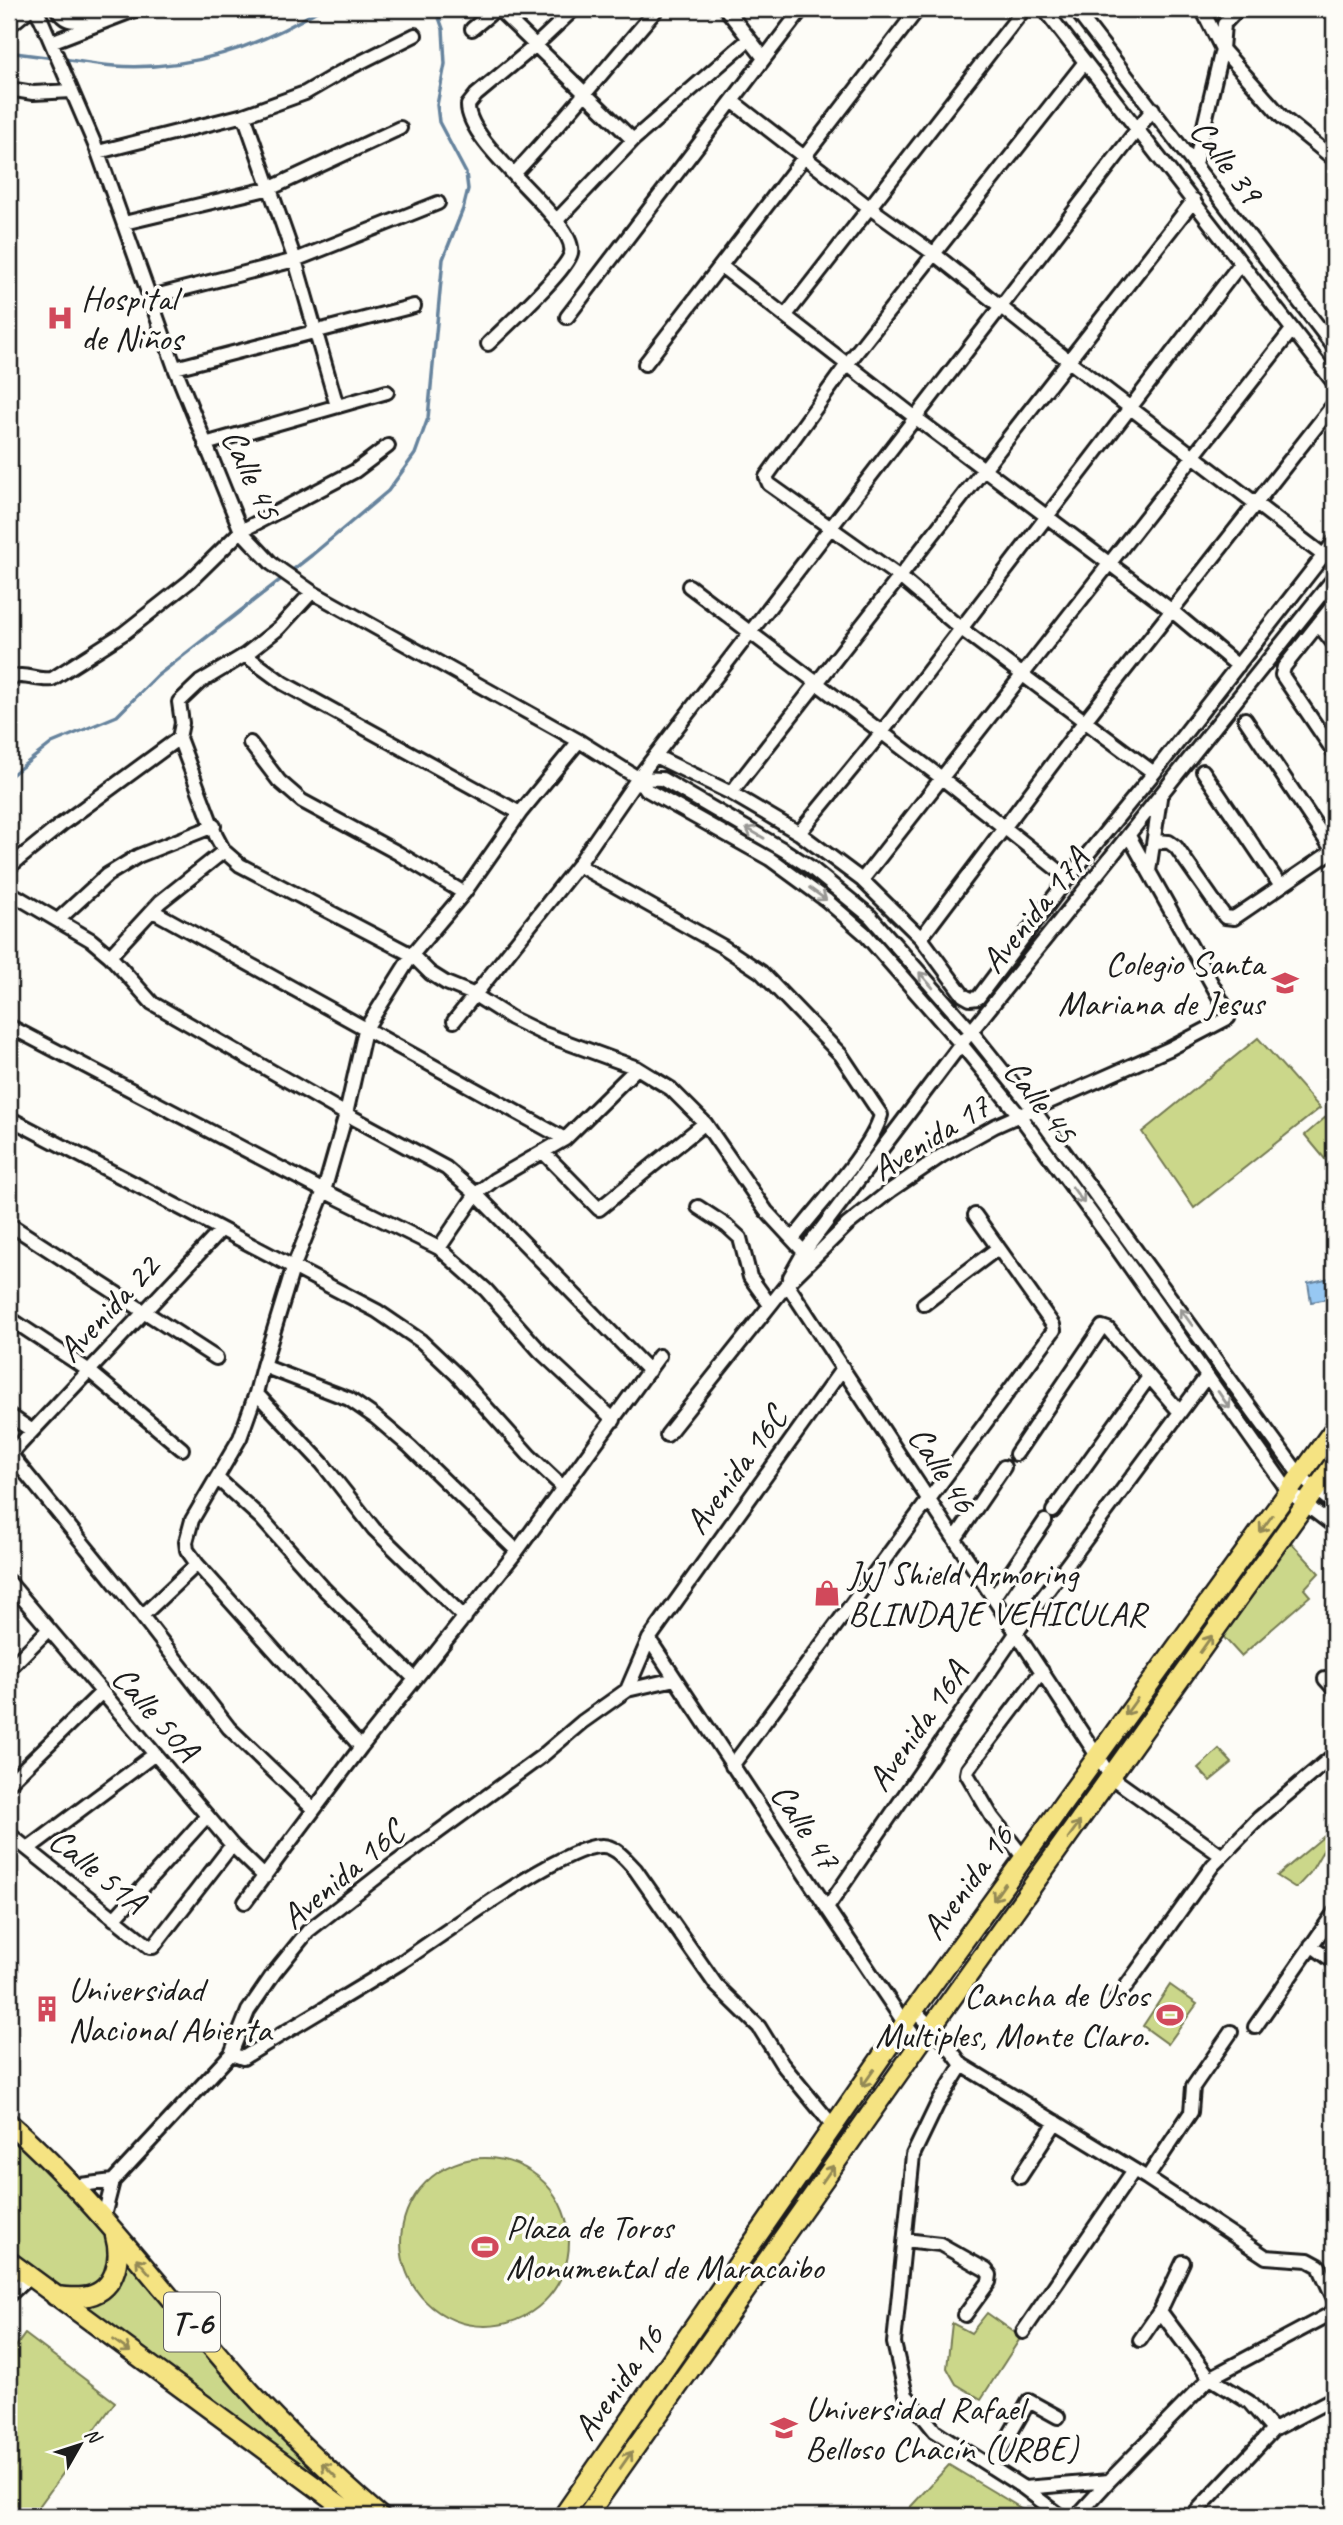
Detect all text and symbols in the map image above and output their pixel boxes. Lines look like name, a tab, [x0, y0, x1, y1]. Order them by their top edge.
street label: Calle 39	[1180, 110, 1275, 215]
place label: Hospital de Niños	[81, 276, 185, 361]
hospital icon: Hospital de Niños	[45, 303, 75, 333]
street label: Calle 45	[211, 422, 293, 529]
one-way arrow	[745, 826, 766, 839]
street label: Avenida 17A	[970, 837, 1099, 982]
one-way arrow	[808, 886, 827, 901]
place label: Colegio Santa Mariana de Jesus	[1058, 941, 1267, 1026]
school or university icon: Colegio Santa Mariana de Jesus	[1270, 968, 1300, 998]
one-way arrow	[918, 971, 934, 989]
street label: Calle 45	[994, 1050, 1089, 1154]
street label: Avenida 17	[863, 1083, 1000, 1191]
one-way arrow	[1071, 1185, 1085, 1204]
street label: Avenida 22	[47, 1243, 172, 1371]
one-way arrow	[1179, 1308, 1194, 1327]
one-way arrow	[1216, 1391, 1231, 1410]
street label: Avenida 16C	[674, 1395, 799, 1543]
street label: Calle 46	[898, 1417, 988, 1522]
one-way arrow	[1259, 1514, 1273, 1533]
place label: JyJ Shield Armoring BLINDAJE VEHICULAR	[846, 1551, 1150, 1636]
shop icon: JyJ Shield Armoring BLINDAJE VEHICULAR	[812, 1578, 842, 1608]
one-way arrow	[1199, 1635, 1213, 1654]
street label: Avenida 16A	[856, 1651, 979, 1800]
street label: Calle 50A	[102, 1656, 210, 1772]
one-way arrow	[1124, 1698, 1139, 1716]
street label: Calle 47	[760, 1774, 852, 1880]
street label: Avenida 16C	[271, 1808, 416, 1939]
street label: Avenida 16	[911, 1815, 1025, 1948]
street label: Calle 51A	[40, 1817, 157, 1924]
one-way arrow	[1067, 1821, 1081, 1840]
one-way arrow	[992, 1882, 1006, 1901]
place label: Universidad Nacional Abierta	[68, 1967, 274, 2052]
place label: Cancha de Usos Multiples, Monte Claro.	[875, 1973, 1152, 2058]
building icon: Universidad Nacional Abierta	[32, 1994, 62, 2024]
sports icon: Cancha de Usos Multiples, Monte Claro.	[1155, 2000, 1185, 2030]
one-way arrow	[861, 2068, 875, 2087]
one-way arrow	[821, 2165, 835, 2184]
place label: Plaza de Toros Monumental de Maracaibo	[506, 2205, 825, 2290]
sports icon: Plaza de Toros Monumental de Maracaibo	[470, 2232, 500, 2262]
one-way arrow	[136, 2257, 152, 2275]
road number: T-6	[164, 2292, 220, 2352]
street label: Avenida 16	[562, 2315, 675, 2449]
one-way arrow	[112, 2339, 131, 2353]
place label: Universidad Rafael Belloso Chacín (URBE)	[805, 2386, 1080, 2471]
north arrow	[46, 2410, 116, 2480]
school or university icon: Universidad Rafael Belloso Chacín (URBE)	[769, 2413, 799, 2443]
text: N	[79, 2423, 107, 2450]
one-way arrow	[619, 2451, 633, 2470]
one-way arrow	[321, 2462, 338, 2479]

